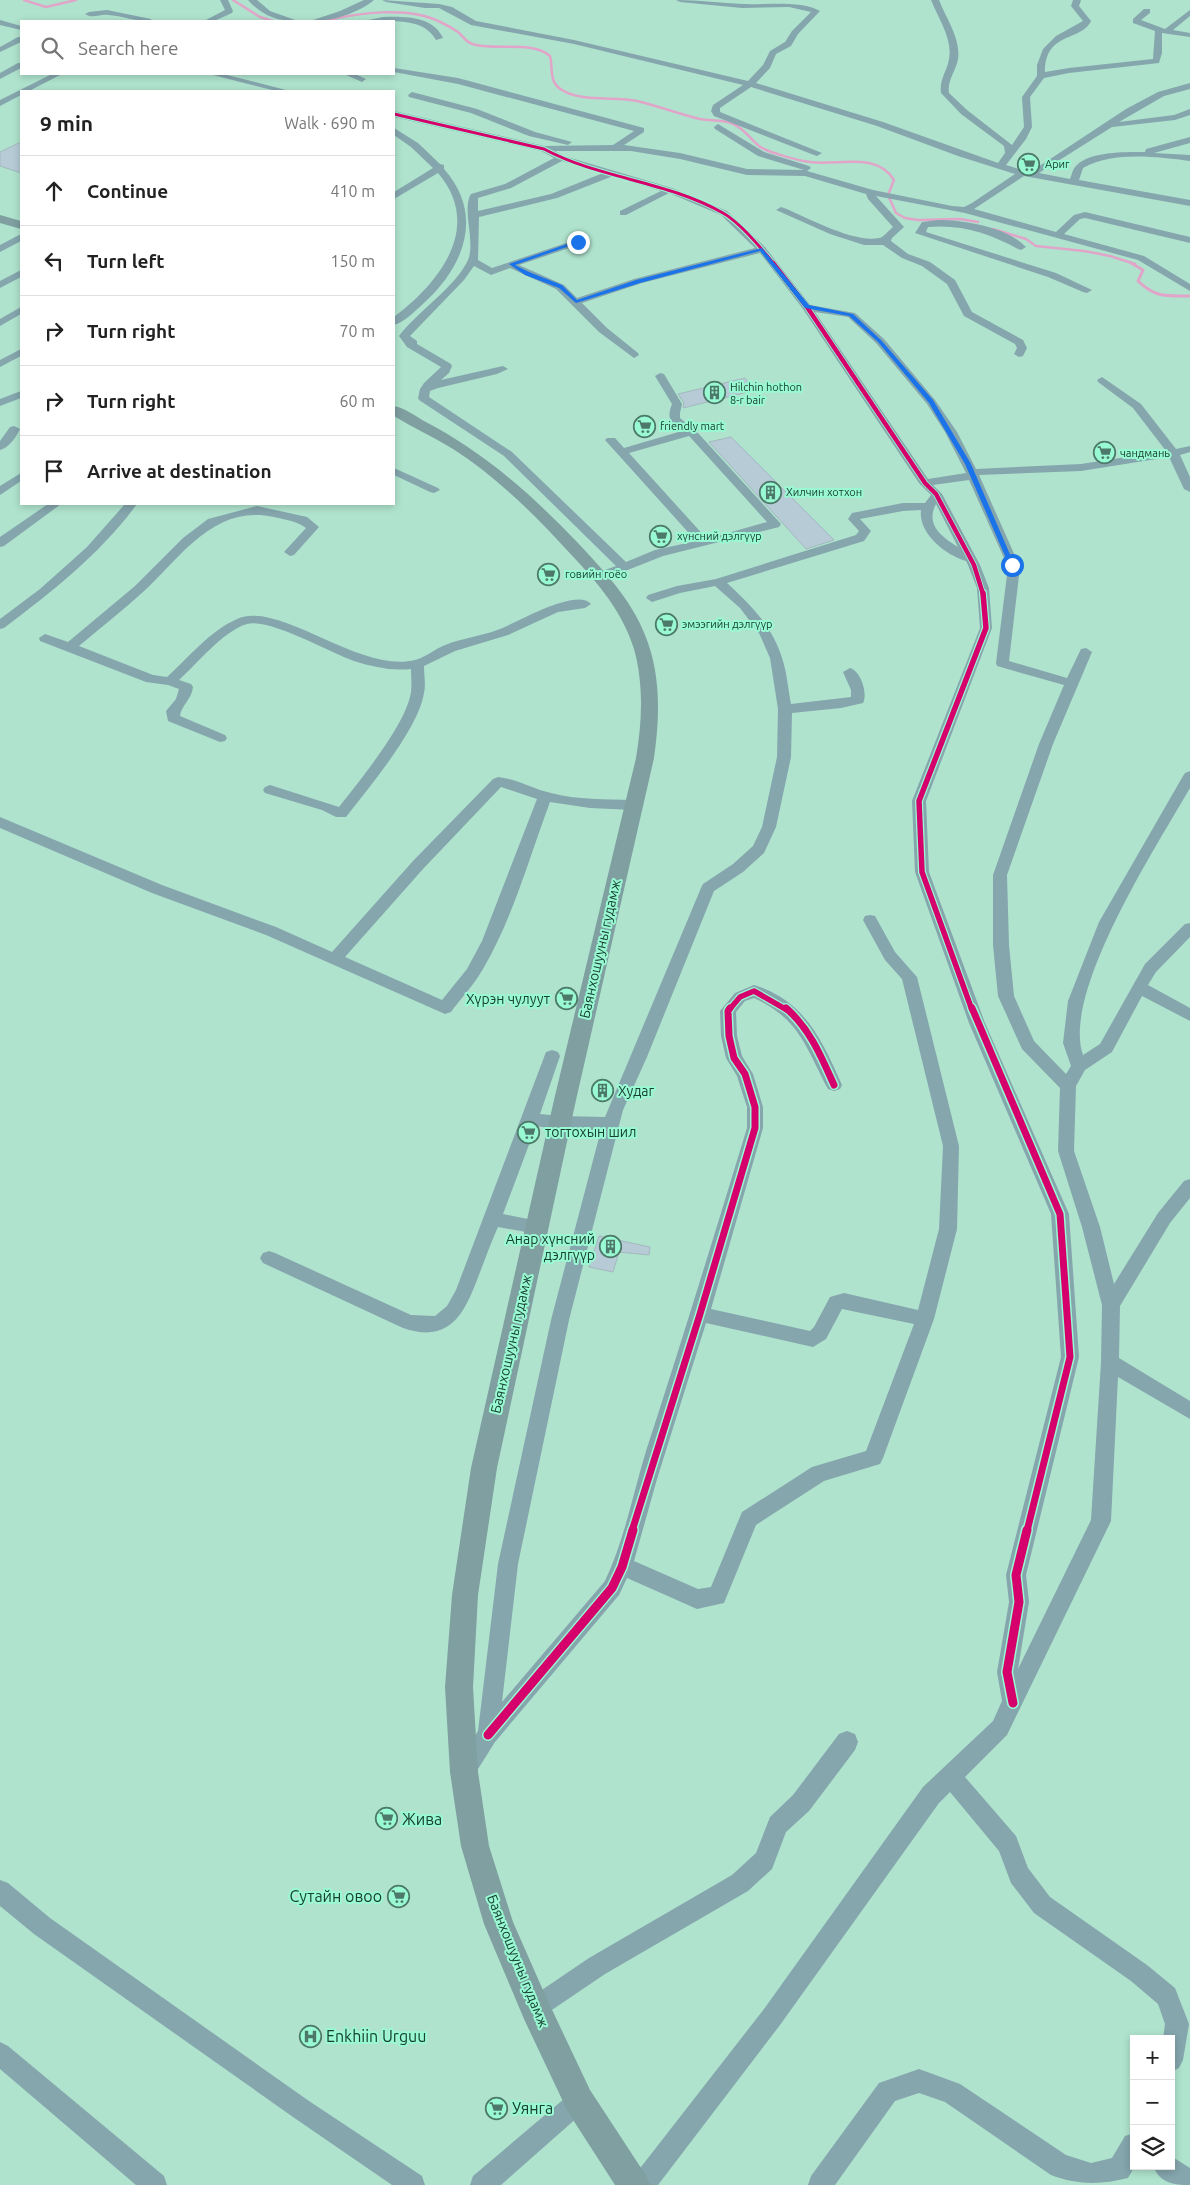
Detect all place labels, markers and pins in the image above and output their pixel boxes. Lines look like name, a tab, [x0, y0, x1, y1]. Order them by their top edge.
supermarket icon: Ариг	[1017, 152, 1041, 176]
place label: Ариг	[1045, 158, 1070, 170]
building icon: Hilchin hothon 8-r bair	[702, 381, 726, 405]
place label: Hilchin hothon 8-r bair	[730, 381, 802, 406]
supermarket icon: friendly mart	[632, 414, 656, 438]
place label: friendly mart	[660, 420, 725, 432]
supermarket icon: чандмань	[1092, 441, 1116, 465]
place label: чандмань	[1120, 447, 1170, 459]
building icon: Хилчин хотхон	[758, 480, 782, 504]
place label: Хилчин хотхон	[786, 486, 862, 498]
supermarket icon: хүнсний дэлгүүр	[649, 524, 673, 548]
place label: хүнсний дэлгүүр	[677, 530, 762, 542]
supermarket icon: говийн гоёо	[537, 562, 561, 586]
place label: говийн гоёо	[565, 568, 627, 580]
supermarket icon: эмээгийн дэлгүүр	[654, 612, 678, 636]
place label: эмээгийн дэлгүүр	[682, 618, 773, 630]
supermarket icon: Хүрэн чулуут	[554, 987, 578, 1011]
place label: Хүрэн чулуут	[466, 991, 550, 1007]
building icon: Худаг	[590, 1079, 614, 1103]
place label: Худаг	[618, 1083, 655, 1099]
supermarket icon: тогтохын шил	[517, 1120, 541, 1144]
place label: тогтохын шил	[545, 1124, 636, 1140]
place label: Анар хүнсний дэлгүүр	[506, 1231, 595, 1263]
building icon: Анар хүнсний дэлгүүр	[599, 1235, 623, 1259]
supermarket icon: Жива	[374, 1807, 398, 1831]
place label: Жива	[402, 1810, 442, 1828]
supermarket icon: Сутайн овоо	[386, 1884, 410, 1908]
place label: Сутайн овоо	[289, 1887, 382, 1905]
hospital icon: Enkhiin Urguu	[298, 2024, 322, 2048]
place label: Enkhiin Urguu	[326, 2027, 426, 2045]
supermarket icon: Уянга	[484, 2096, 508, 2120]
place label: Уянга	[512, 2099, 553, 2117]

